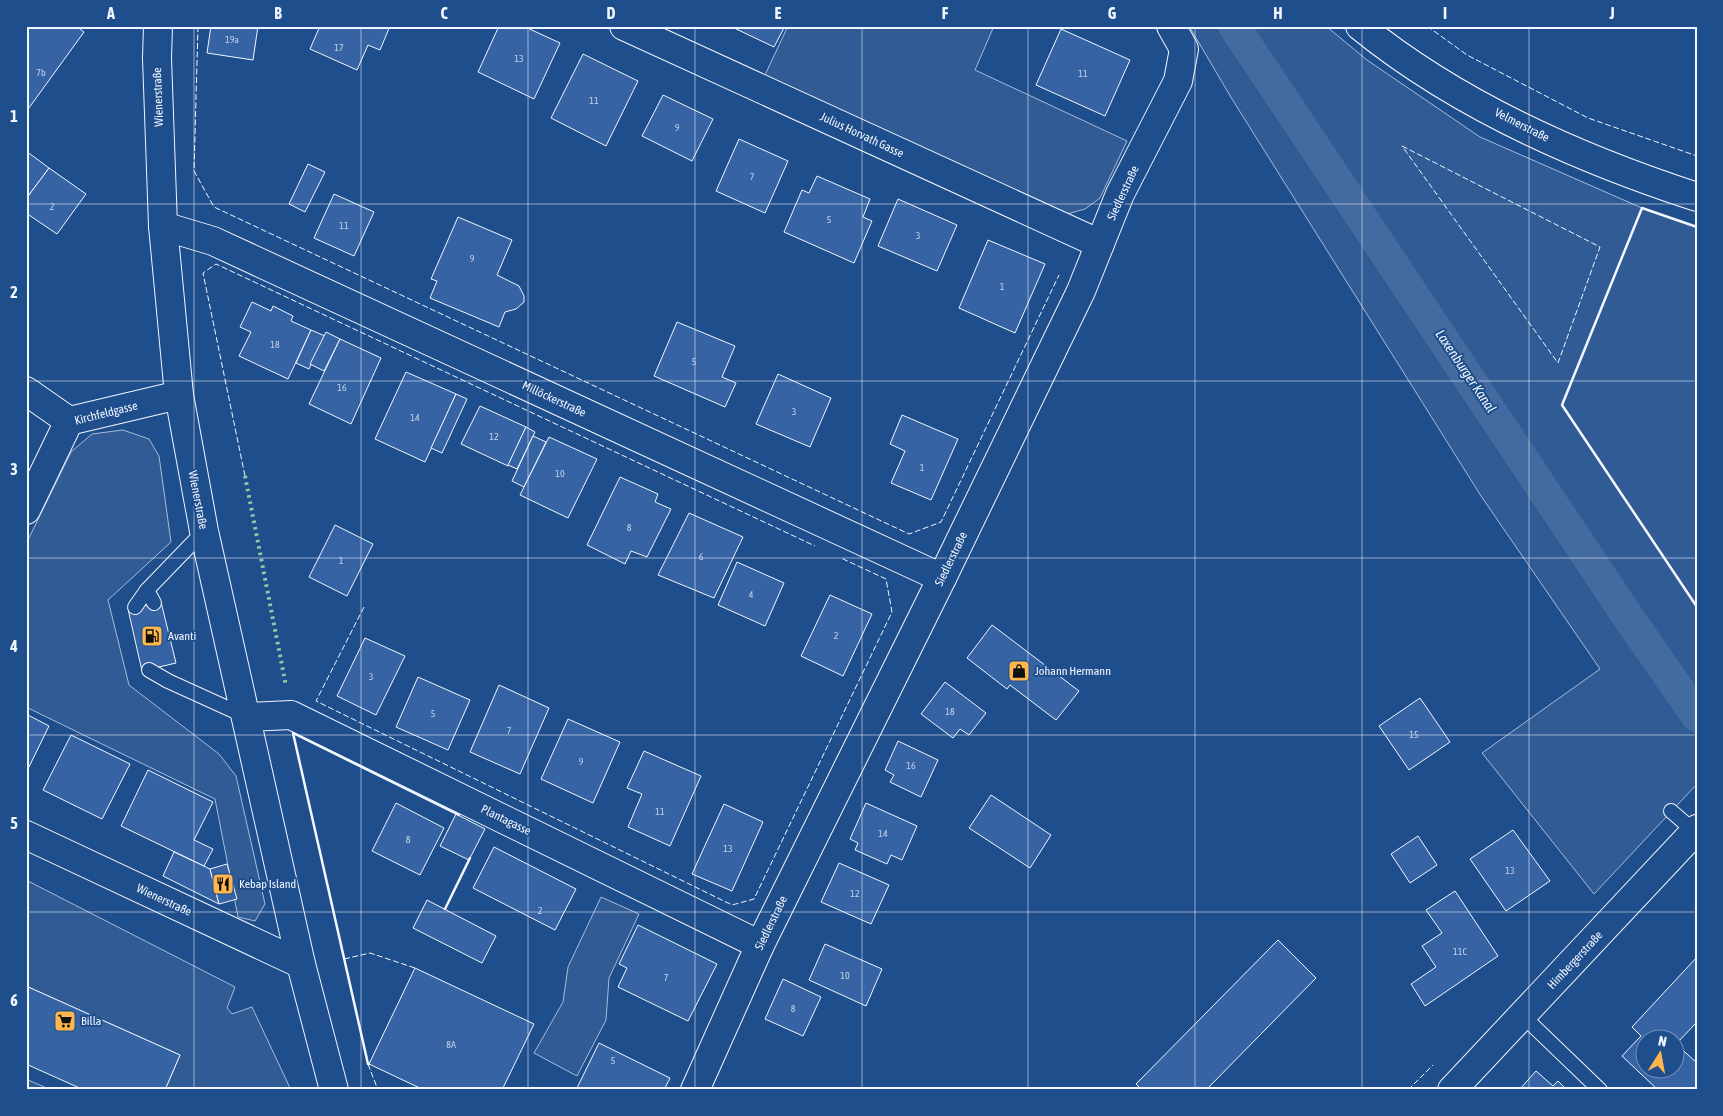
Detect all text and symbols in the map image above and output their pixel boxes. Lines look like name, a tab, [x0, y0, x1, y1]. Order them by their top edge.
text: A	[106, 4, 115, 22]
text: B	[274, 4, 282, 22]
text: C	[440, 4, 448, 22]
text: D	[607, 4, 616, 22]
text: E	[775, 4, 782, 22]
text: F	[942, 4, 949, 22]
text: G	[1108, 4, 1117, 22]
text: H	[1273, 4, 1283, 22]
text: I	[1443, 4, 1447, 22]
text: J	[1608, 4, 1615, 22]
house number: 19a	[225, 34, 239, 45]
house number: 17	[334, 42, 344, 53]
house number: 13	[514, 53, 524, 64]
house number: 7b	[36, 67, 46, 78]
street label: Wienerstraße	[150, 67, 166, 127]
house number: 11	[1078, 68, 1088, 79]
house number: 11	[589, 95, 599, 106]
street label: Velmerstraße	[1492, 105, 1552, 145]
text: 1	[10, 107, 18, 125]
street label: Julius Horvath Gasse	[818, 110, 906, 160]
house number: 9	[675, 122, 680, 133]
street label: Siedlerstraße	[1104, 163, 1142, 223]
house number: 7	[750, 171, 755, 182]
house number: 2	[50, 201, 55, 212]
house number: 5	[827, 214, 832, 225]
house number: 11	[339, 220, 349, 231]
house number: 3	[916, 230, 921, 241]
house number: 9	[470, 253, 475, 264]
house number: 1	[1000, 281, 1005, 292]
text: 2	[10, 283, 18, 301]
water label: Laxenburger Kanal	[1432, 327, 1500, 416]
house number: 18	[270, 339, 280, 350]
house number: 5	[692, 356, 697, 367]
street label: Millöckerstraße	[520, 378, 588, 420]
house number: 16	[337, 382, 347, 393]
street label: Kirchfeldgasse	[73, 398, 139, 428]
house number: 3	[792, 406, 797, 417]
house number: 14	[410, 412, 420, 423]
house number: 12	[489, 431, 499, 442]
text: 3	[10, 460, 18, 478]
house number: 1	[920, 462, 925, 473]
house number: 10	[555, 468, 565, 479]
street label: Wienerstraße	[185, 470, 211, 530]
house number: 8	[627, 522, 632, 533]
street label: Siedlerstraße	[932, 530, 970, 588]
house number: 6	[699, 551, 704, 562]
house number: 1	[339, 555, 344, 566]
house number: 4	[749, 589, 754, 600]
fuel station icon: Avanti	[140, 624, 164, 648]
place label: Avanti	[168, 629, 196, 643]
house number: 2	[834, 630, 839, 641]
text: 4	[9, 637, 18, 655]
shop icon: Johann Hermann	[1007, 659, 1031, 683]
place label: Johann Hermann	[1035, 664, 1111, 678]
house number: 3	[369, 671, 374, 682]
house number: 18	[945, 706, 955, 717]
house number: 5	[431, 708, 436, 719]
house number: 7	[507, 725, 512, 736]
house number: 15	[1409, 729, 1419, 740]
house number: 9	[579, 756, 584, 767]
house number: 16	[906, 760, 916, 771]
street label: Plantagasse	[479, 802, 533, 838]
house number: 11	[655, 806, 665, 817]
text: 5	[10, 814, 18, 832]
house number: 14	[878, 828, 888, 839]
house number: 8	[406, 834, 411, 845]
house number: 13	[723, 843, 733, 854]
house number: 13	[1505, 865, 1515, 876]
restaurant icon: Kebap Island	[211, 872, 235, 896]
place label: Kebap Island	[239, 877, 296, 891]
street label: Wienerstraße	[134, 881, 194, 919]
house number: 12	[850, 888, 860, 899]
street label: Siedlerstraße	[752, 894, 790, 952]
house number: 2	[538, 905, 543, 916]
street label: Himbergerstraße	[1545, 928, 1605, 992]
house number: 11C	[1453, 946, 1467, 957]
house number: 10	[840, 970, 850, 981]
house number: 7	[664, 972, 669, 983]
text: 6	[10, 991, 18, 1009]
house number: 8	[791, 1003, 796, 1014]
supermarket icon: Billa	[53, 1009, 77, 1033]
place label: Billa	[81, 1014, 101, 1028]
north arrow	[1636, 1028, 1686, 1078]
text: N	[1657, 1033, 1668, 1050]
house number: 8A	[446, 1039, 456, 1050]
house number: 5	[611, 1055, 616, 1066]

